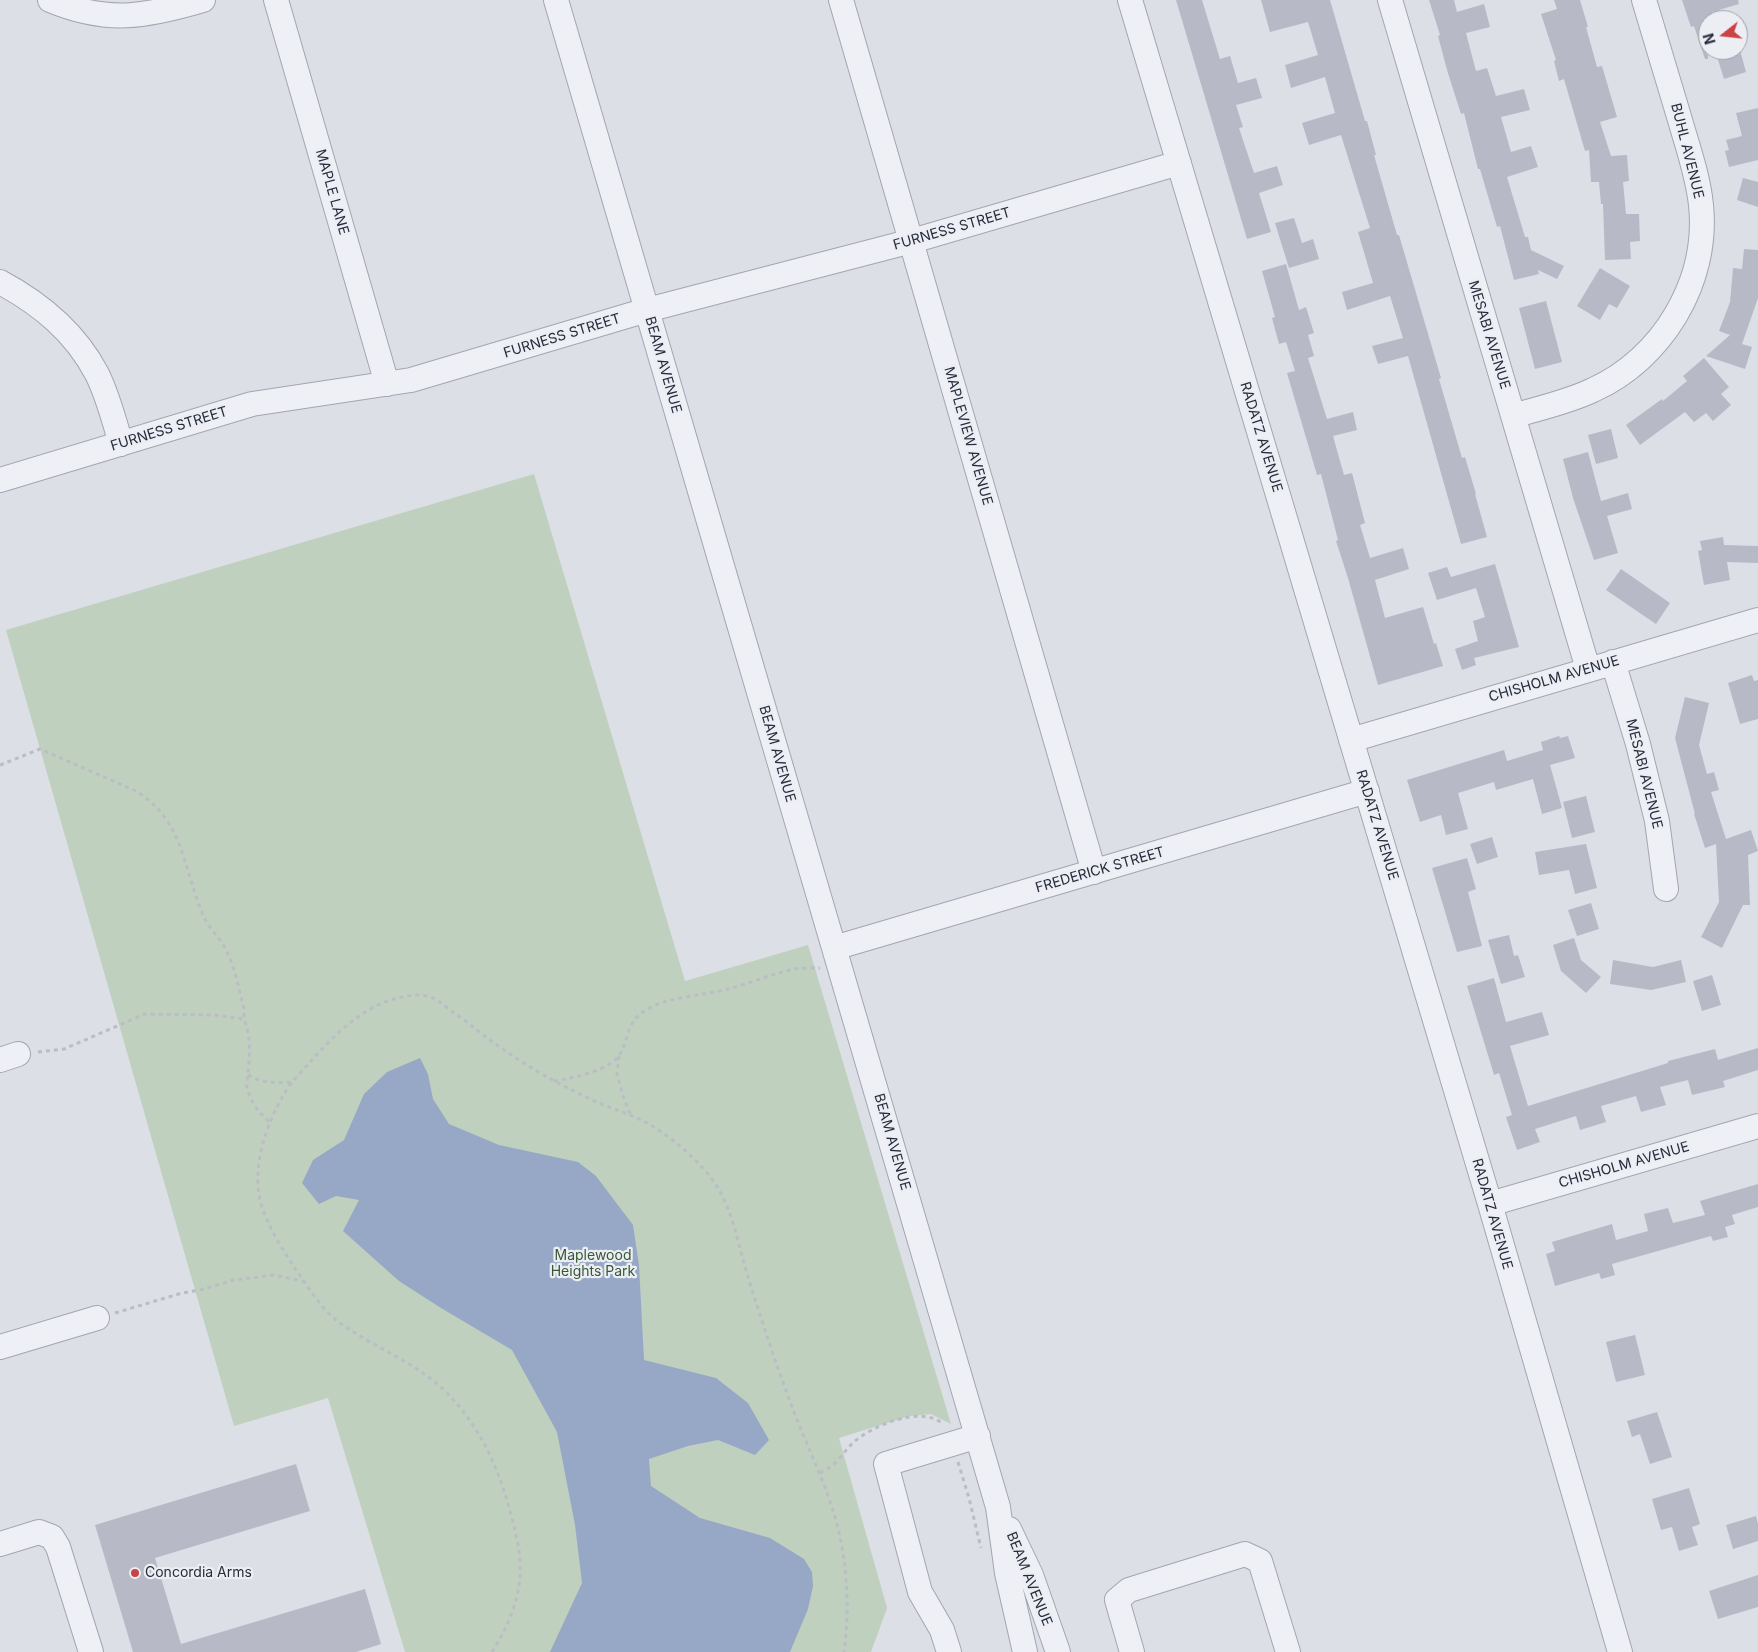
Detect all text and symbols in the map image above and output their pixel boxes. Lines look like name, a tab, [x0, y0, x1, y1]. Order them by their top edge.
north arrow	[1698, 10, 1748, 60]
text: N	[1699, 32, 1719, 46]
street label: BUHL AVENUE	[1667, 101, 1707, 201]
street label: MAPLE LANE	[312, 147, 352, 237]
street label: FURNESS STREET	[891, 204, 1013, 254]
street label: MESABI AVENUE	[1464, 279, 1514, 391]
street label: FURNESS STREET	[501, 310, 623, 362]
street label: BEAM AVENUE	[641, 315, 685, 415]
street label: MAPLEVIEW AVENUE	[940, 365, 996, 507]
street label: RADATZ AVENUE	[1236, 380, 1286, 494]
street label: FURNESS STREET	[108, 403, 230, 455]
street label: CHISHOLM AVENUE	[1487, 652, 1621, 706]
street label: BEAM AVENUE	[755, 704, 799, 804]
street label: MESABI AVENUE	[1622, 717, 1666, 831]
street label: RADATZ AVENUE	[1352, 768, 1402, 882]
street label: FREDERICK STREET	[1034, 844, 1166, 896]
street label: BEAM AVENUE	[870, 1092, 914, 1192]
street label: CHISHOLM AVENUE	[1557, 1138, 1691, 1192]
street label: RADATZ AVENUE	[1468, 1157, 1516, 1271]
park label: Maplewood Heights Park	[551, 1248, 635, 1280]
street label: BEAM AVENUE	[1002, 1530, 1056, 1628]
place label: Concordia Arms	[145, 1565, 252, 1581]
marker: Concordia Arms	[129, 1567, 141, 1579]

